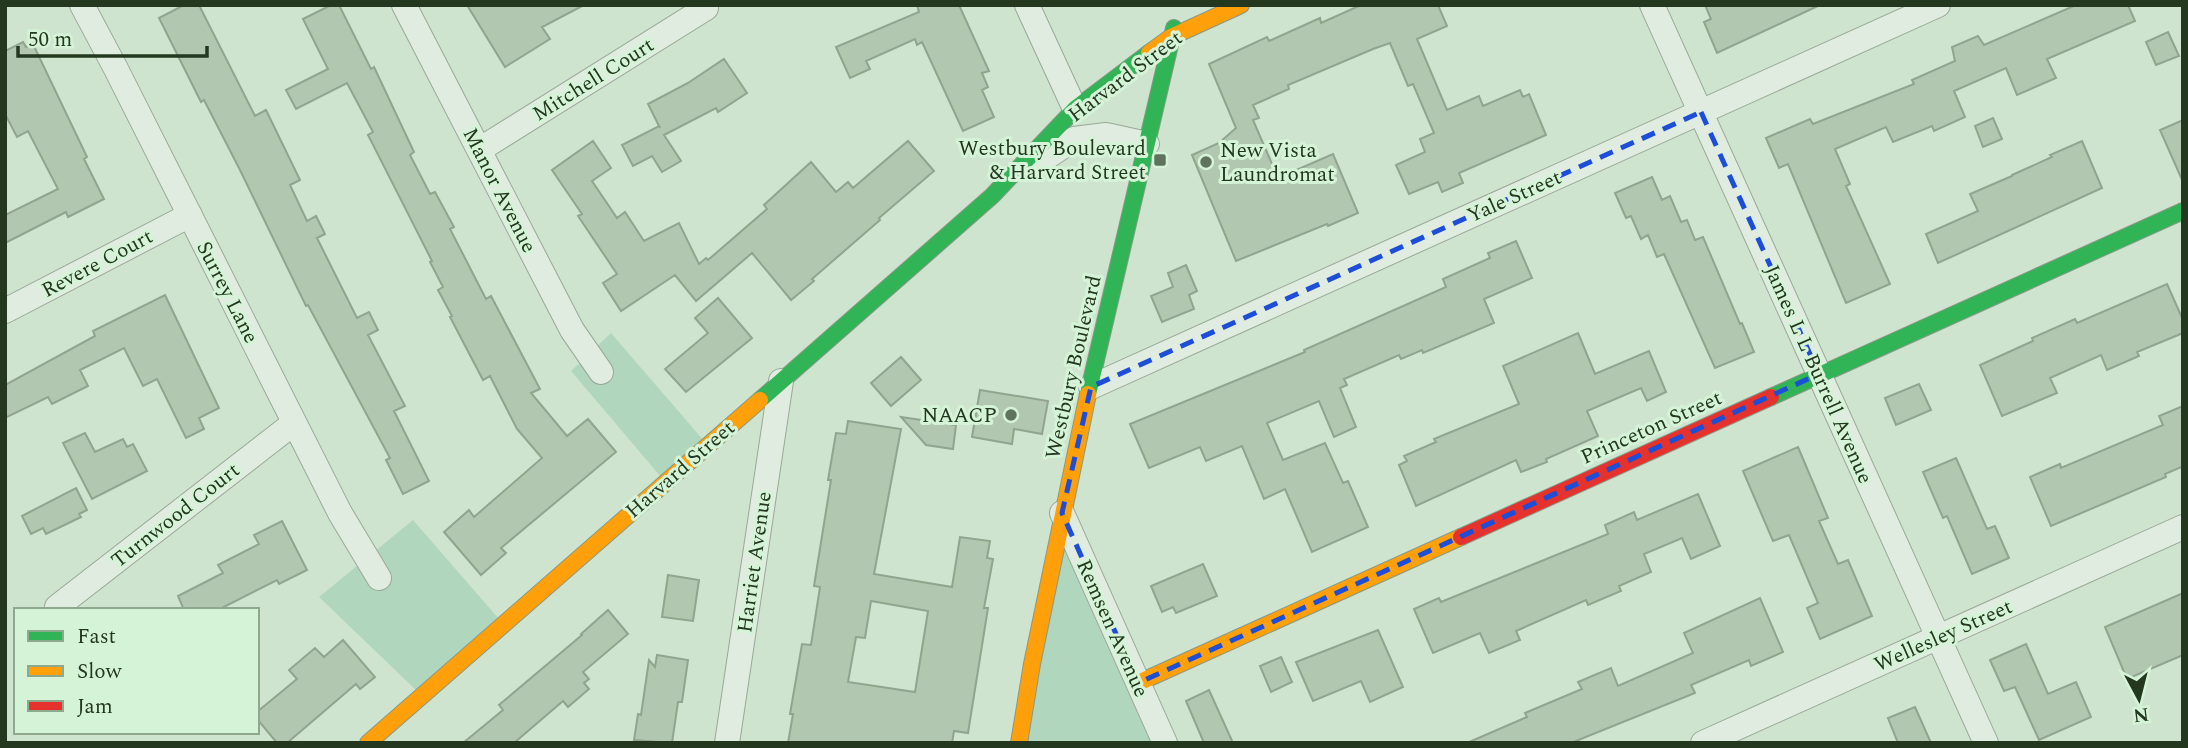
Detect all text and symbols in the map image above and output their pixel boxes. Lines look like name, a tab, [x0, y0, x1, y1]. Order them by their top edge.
scale bar	[18, 14, 206, 58]
street label: Harvard Street	[1062, 23, 1190, 131]
text: 50 m	[28, 24, 72, 56]
street label: Mitchell Court	[526, 30, 661, 130]
street label: Manor Avenue	[454, 122, 544, 259]
place label: Westbury Boulevard & Harvard Street	[958, 133, 1146, 189]
place label: New Vista Laundromat	[1220, 135, 1335, 191]
marker: Westbury Boulevard & Harvard Street	[1152, 152, 1168, 168]
marker: New Vista Laundromat	[1198, 154, 1214, 170]
street label: Yale Street	[1462, 162, 1567, 232]
street label: Revere Court	[36, 221, 159, 307]
street label: Surrey Lane	[188, 236, 267, 349]
street label: James L L Burrell Avenue	[1755, 260, 1881, 489]
street label: Westbury Boulevard	[1037, 272, 1111, 462]
street label: Princeton Street	[1576, 382, 1727, 473]
place label: NAACP	[922, 400, 997, 432]
marker: NAACP	[1003, 407, 1019, 423]
street label: Harvard Street	[619, 413, 743, 527]
street label: Turnwood Court	[104, 455, 247, 576]
street label: Harriet Avenue	[729, 489, 781, 635]
street label: Remsen Avenue	[1067, 554, 1157, 703]
street label: Wellesley Street	[1869, 591, 2018, 681]
legend	[14, 608, 259, 734]
text: Fast	[77, 621, 116, 653]
text: Slow	[77, 656, 123, 688]
north arrow	[2104, 664, 2174, 734]
text: Jam	[77, 691, 113, 723]
text: N	[2131, 699, 2150, 730]

